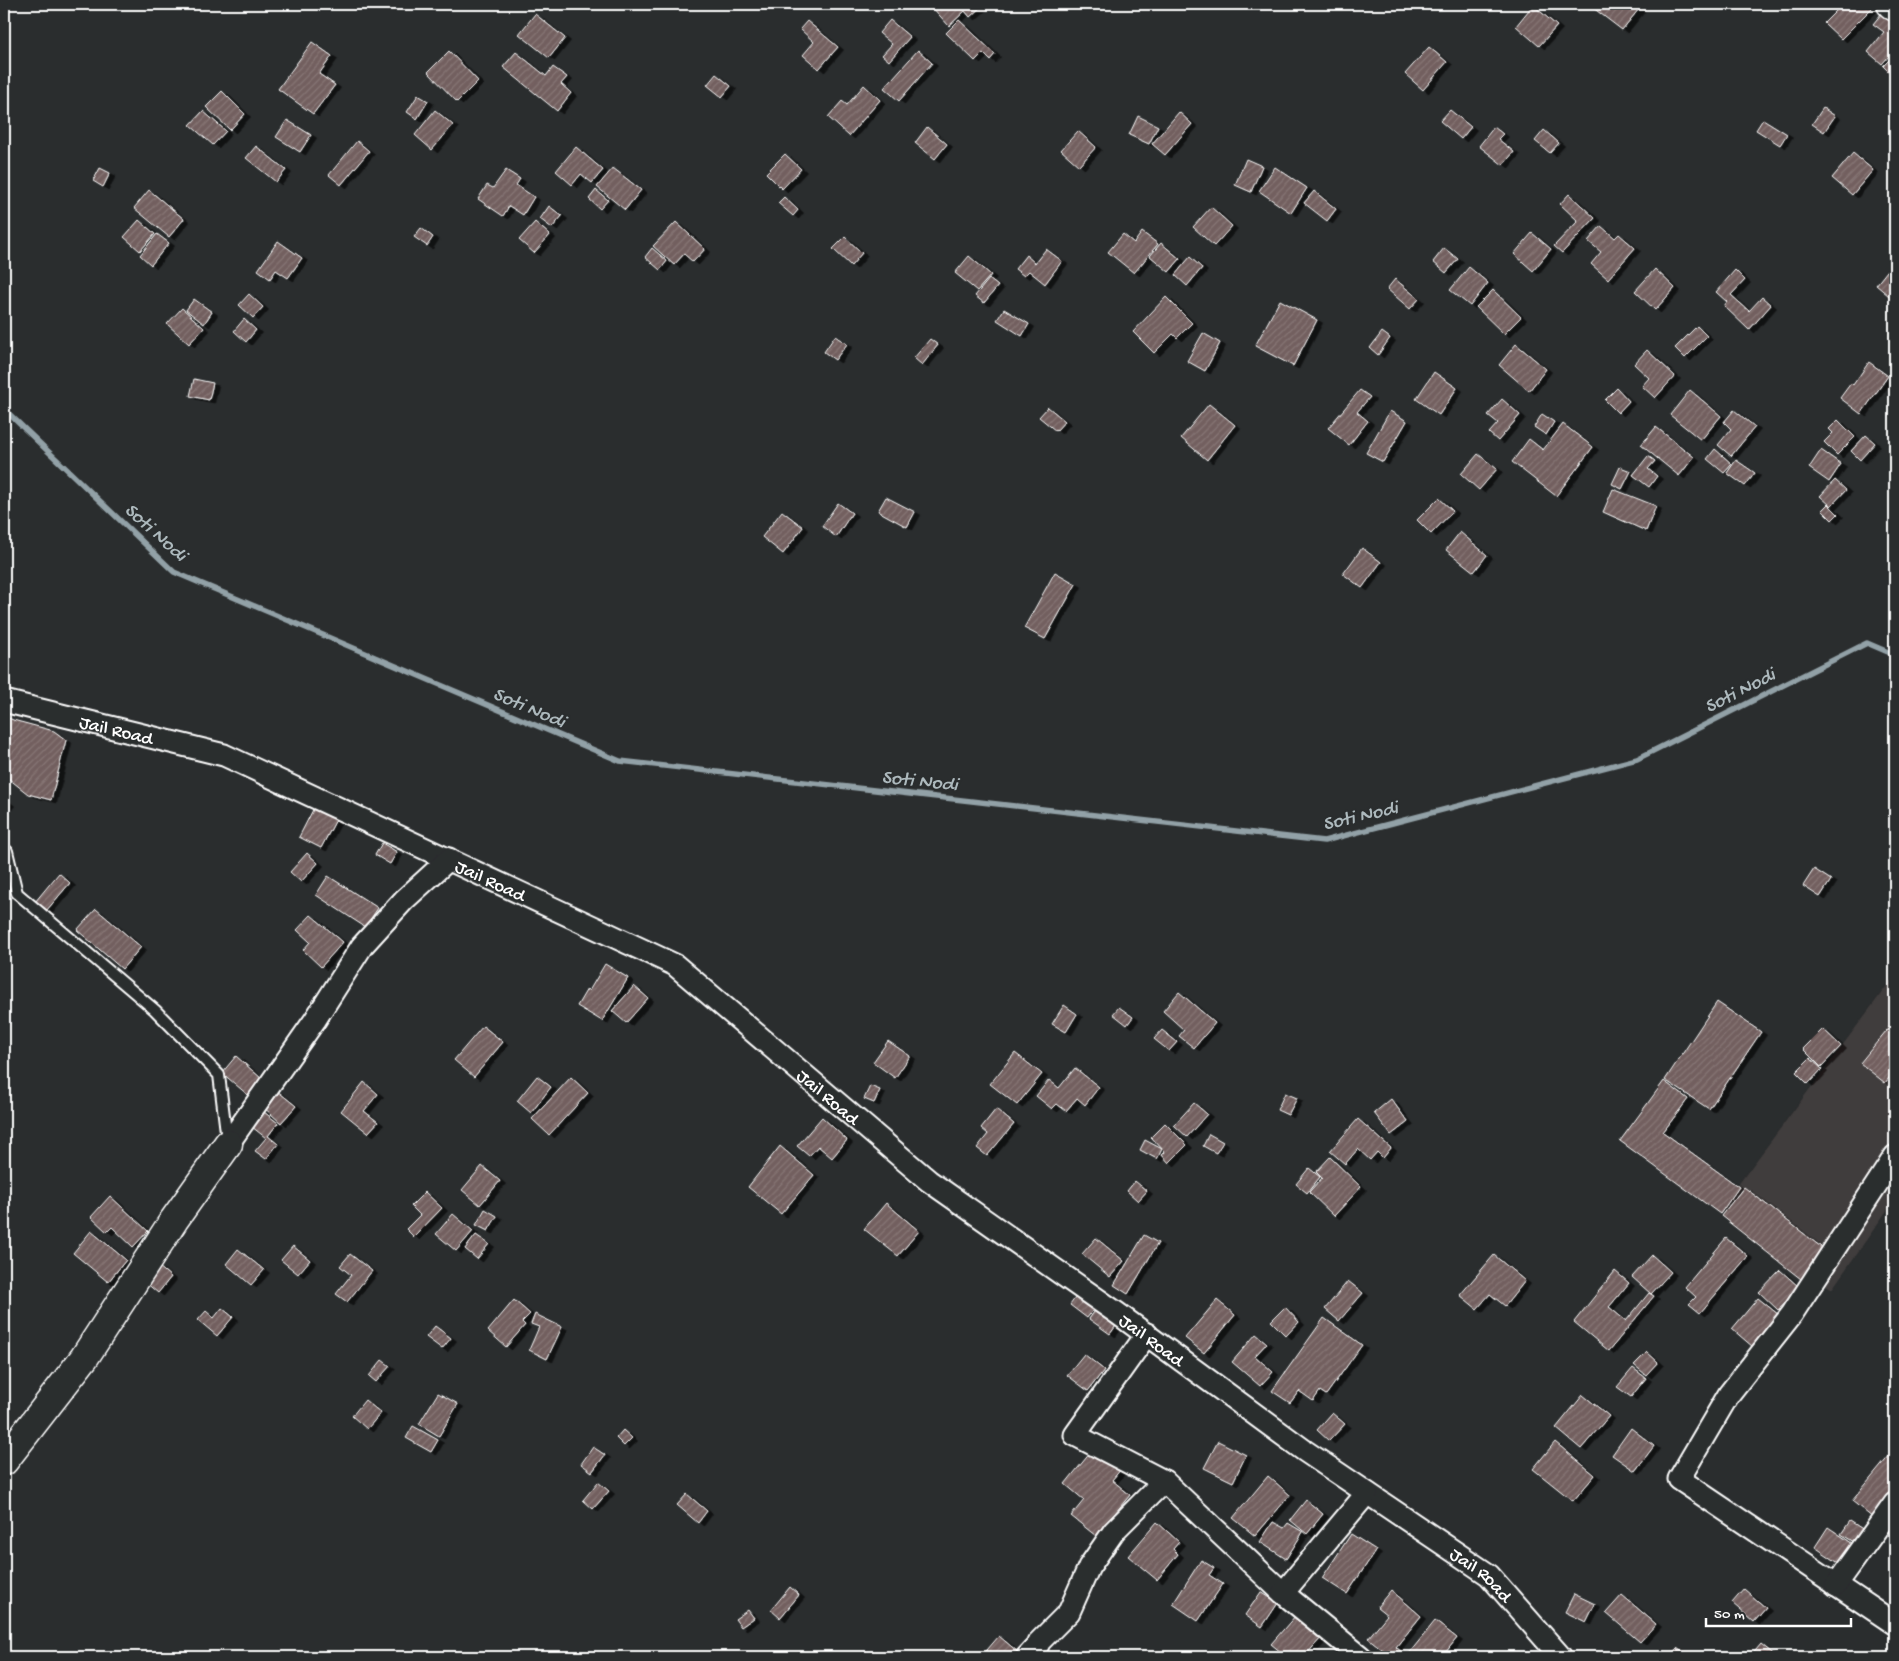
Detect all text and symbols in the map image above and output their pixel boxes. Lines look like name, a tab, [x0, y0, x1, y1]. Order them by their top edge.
water label: Soti Nodi	[119, 499, 193, 569]
water label: Soti Nodi	[1701, 663, 1782, 720]
water label: Soti Nodi	[489, 684, 571, 736]
street label: Jail Road	[77, 712, 157, 753]
water label: Soti Nodi	[880, 767, 961, 798]
water label: Soti Nodi	[1321, 797, 1403, 837]
street label: Jail Road	[451, 856, 530, 910]
street label: Jail Road	[791, 1065, 864, 1133]
street label: Jail Road	[1113, 1310, 1189, 1374]
street label: Jail Road	[1444, 1544, 1517, 1610]
scale bar	[1706, 1596, 1852, 1628]
text: 50 m	[1714, 1606, 1745, 1624]

